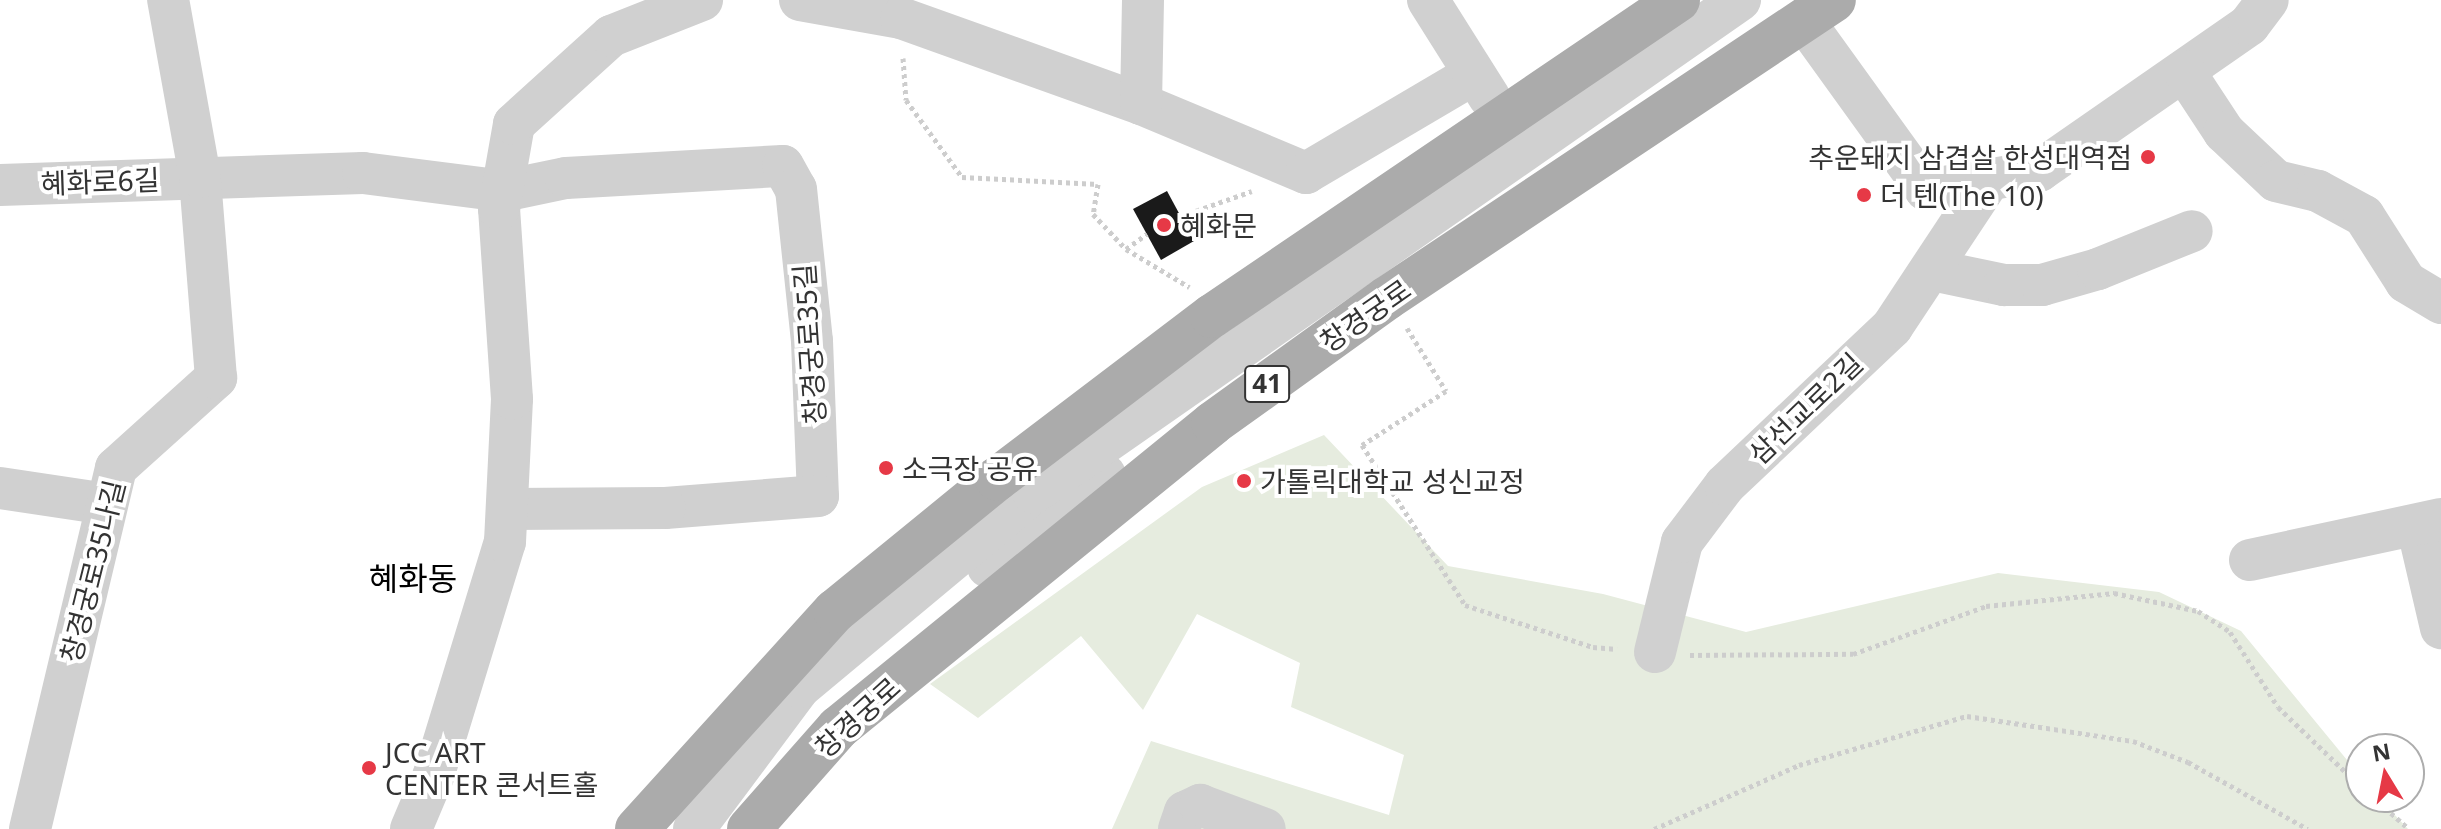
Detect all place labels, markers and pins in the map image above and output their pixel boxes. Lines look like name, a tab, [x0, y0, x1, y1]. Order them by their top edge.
place label: 추운돼지 삼겹살 한성대역점	[1808, 140, 2132, 174]
marker: 추운돼지 삼겹살 한성대역점	[2139, 148, 2157, 166]
place label: 더 텐(The 10)	[1880, 178, 2044, 212]
marker: 더 텐(The 10)	[1855, 186, 1873, 204]
place label: 혜화문	[1180, 208, 1257, 242]
marker: 혜화문	[1155, 216, 1173, 234]
place label: 소극장 공유	[902, 451, 1038, 485]
marker: 소극장 공유	[877, 459, 895, 477]
place label: 가톨릭대학교 성신교정	[1260, 464, 1525, 498]
marker: 가톨릭대학교 성신교정	[1235, 472, 1253, 490]
place label: JCC ART CENTER 콘서트홀	[385, 735, 598, 801]
marker: JCC ART CENTER 콘서트홀	[360, 759, 378, 777]

